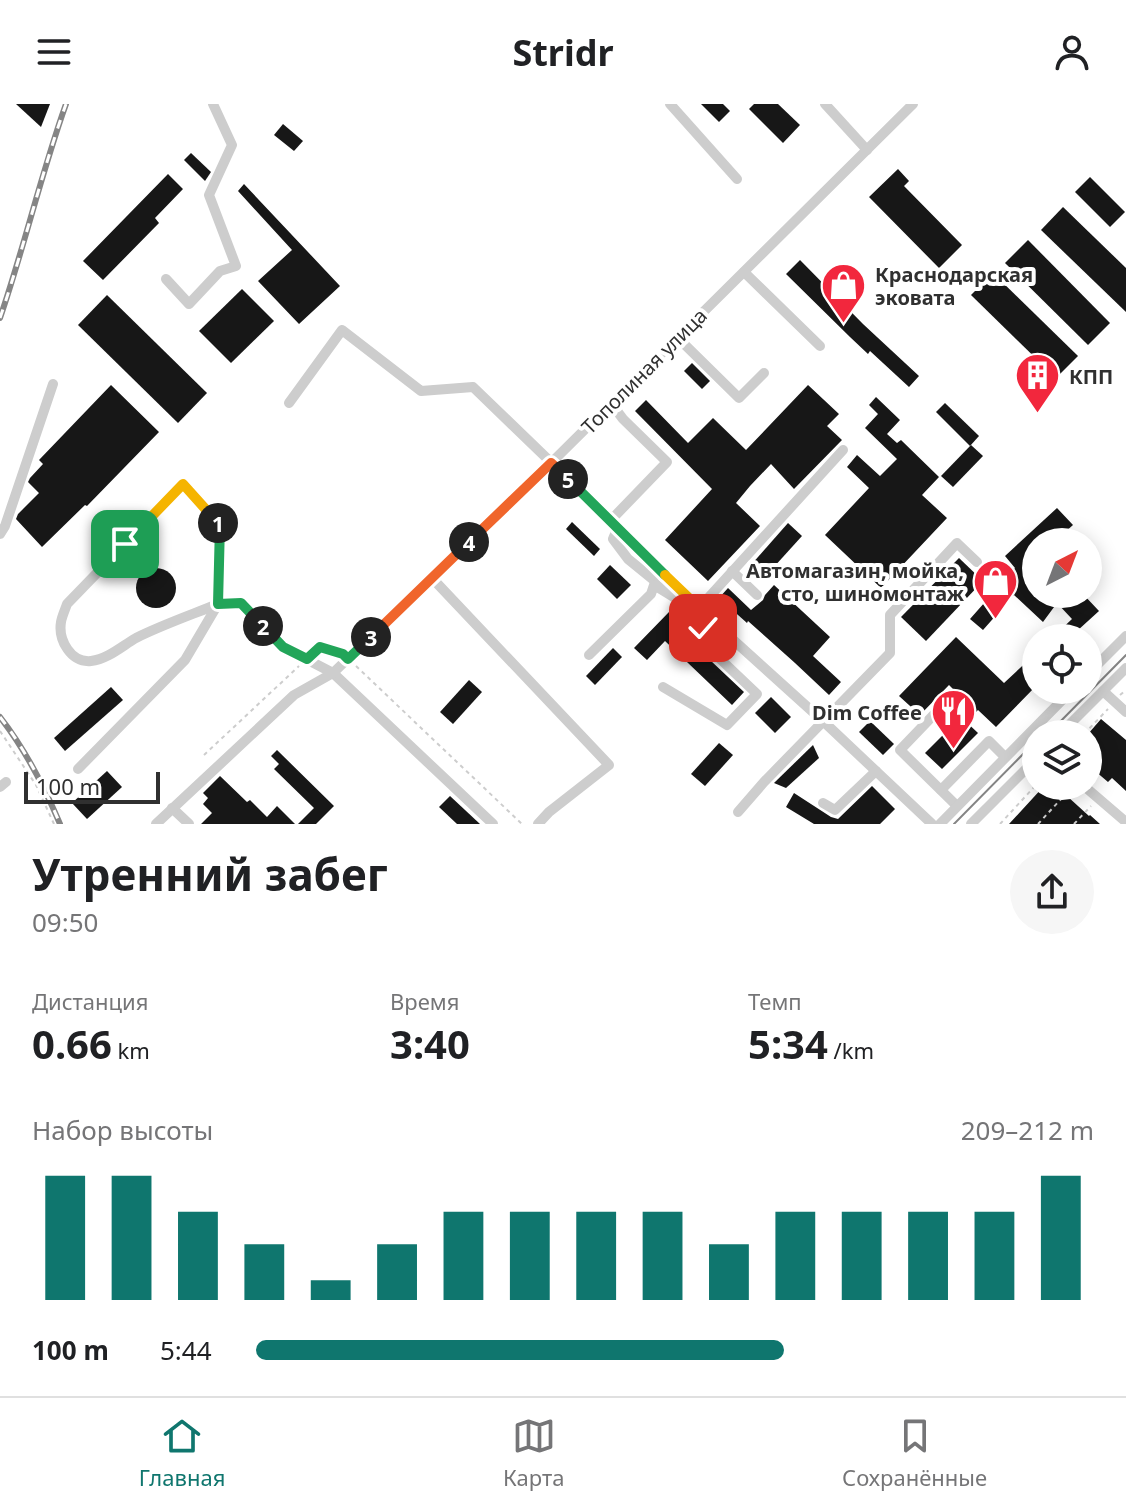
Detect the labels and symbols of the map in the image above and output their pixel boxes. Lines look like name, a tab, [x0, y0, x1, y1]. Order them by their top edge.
shop icon: Краснодарская эковата	[820, 261, 868, 324]
place label: Краснодарская эковата	[875, 261, 1033, 311]
street label: Тополиная улица	[575, 302, 713, 440]
building icon: КПП	[1014, 352, 1062, 415]
place label: КПП	[1069, 363, 1113, 390]
pin: 5	[548, 459, 588, 499]
pin: 1	[198, 503, 238, 543]
pin	[91, 510, 159, 578]
pin: 4	[449, 522, 489, 562]
north arrow	[1022, 528, 1102, 608]
place label: Автомагазин, мойка, сто, шиномонтаж	[746, 557, 965, 607]
shop icon: Автомагазин, мойка, сто, шиномонтаж	[971, 557, 1019, 620]
pin	[669, 594, 737, 662]
pin: 2	[243, 606, 283, 646]
pin: 3	[351, 617, 391, 657]
restaurant icon: Dim Coffee	[929, 688, 977, 751]
place label: Dim Coffee	[812, 699, 922, 726]
scale bar	[24, 768, 160, 804]

